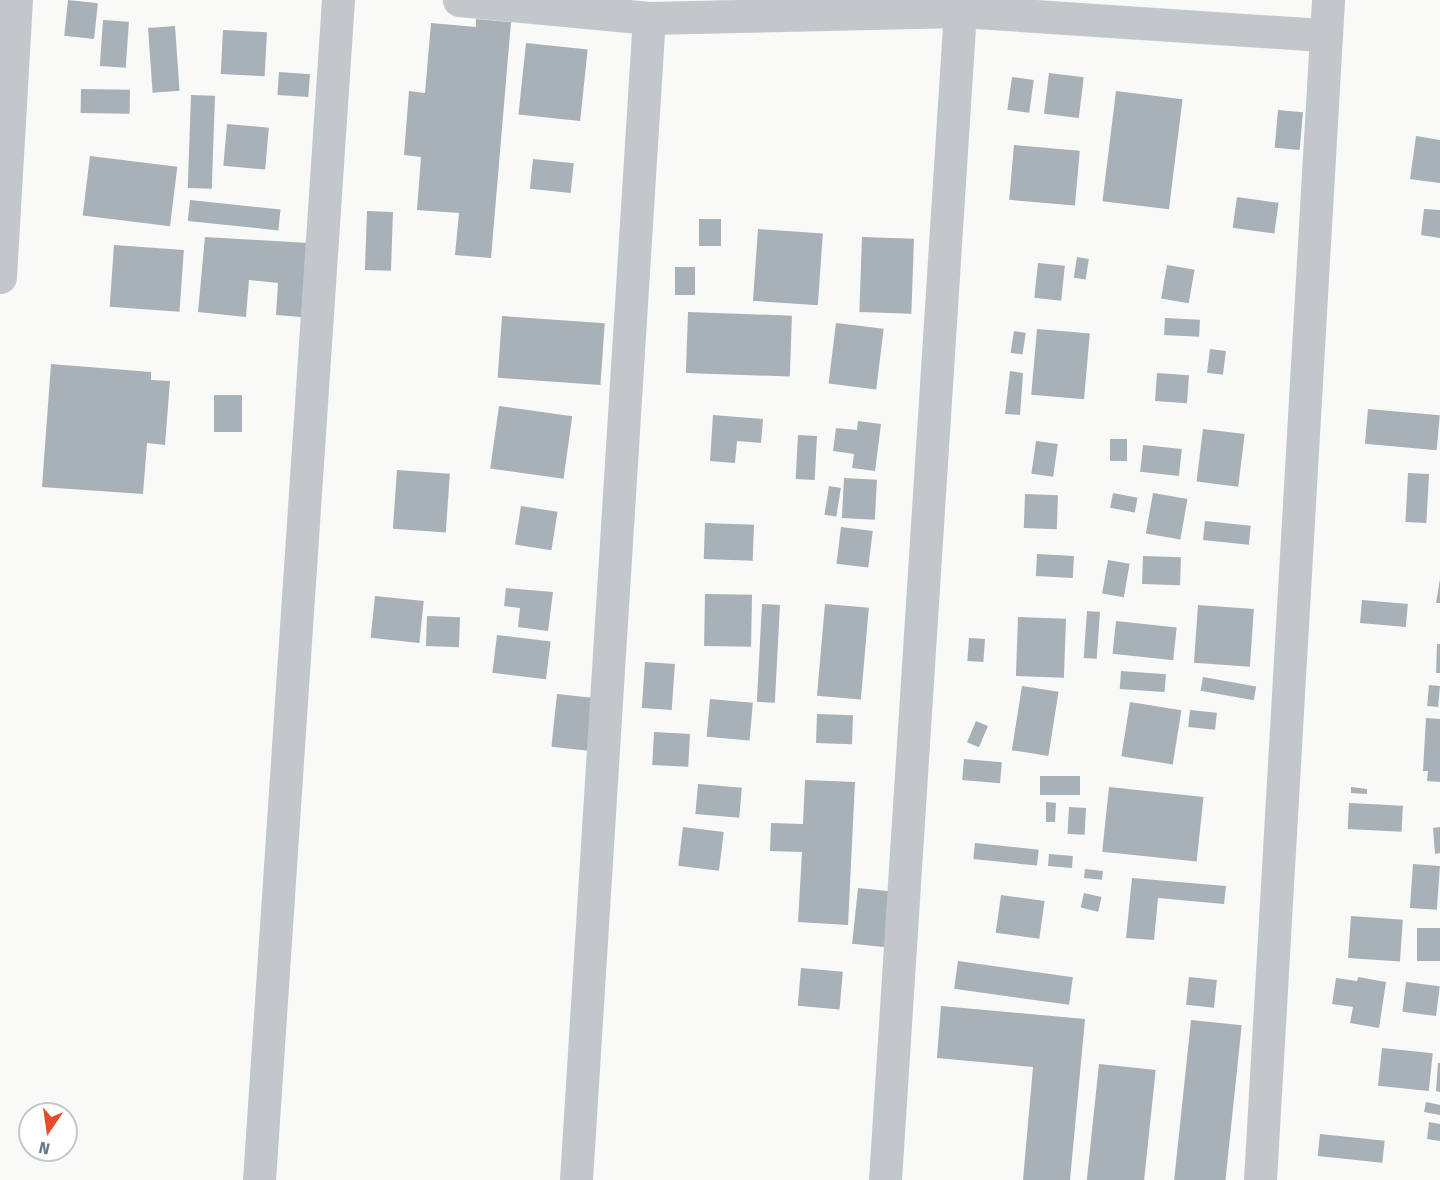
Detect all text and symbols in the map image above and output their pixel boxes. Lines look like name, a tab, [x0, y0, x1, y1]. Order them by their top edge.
north arrow	[18, 1102, 78, 1162]
text: N	[37, 1138, 52, 1159]

